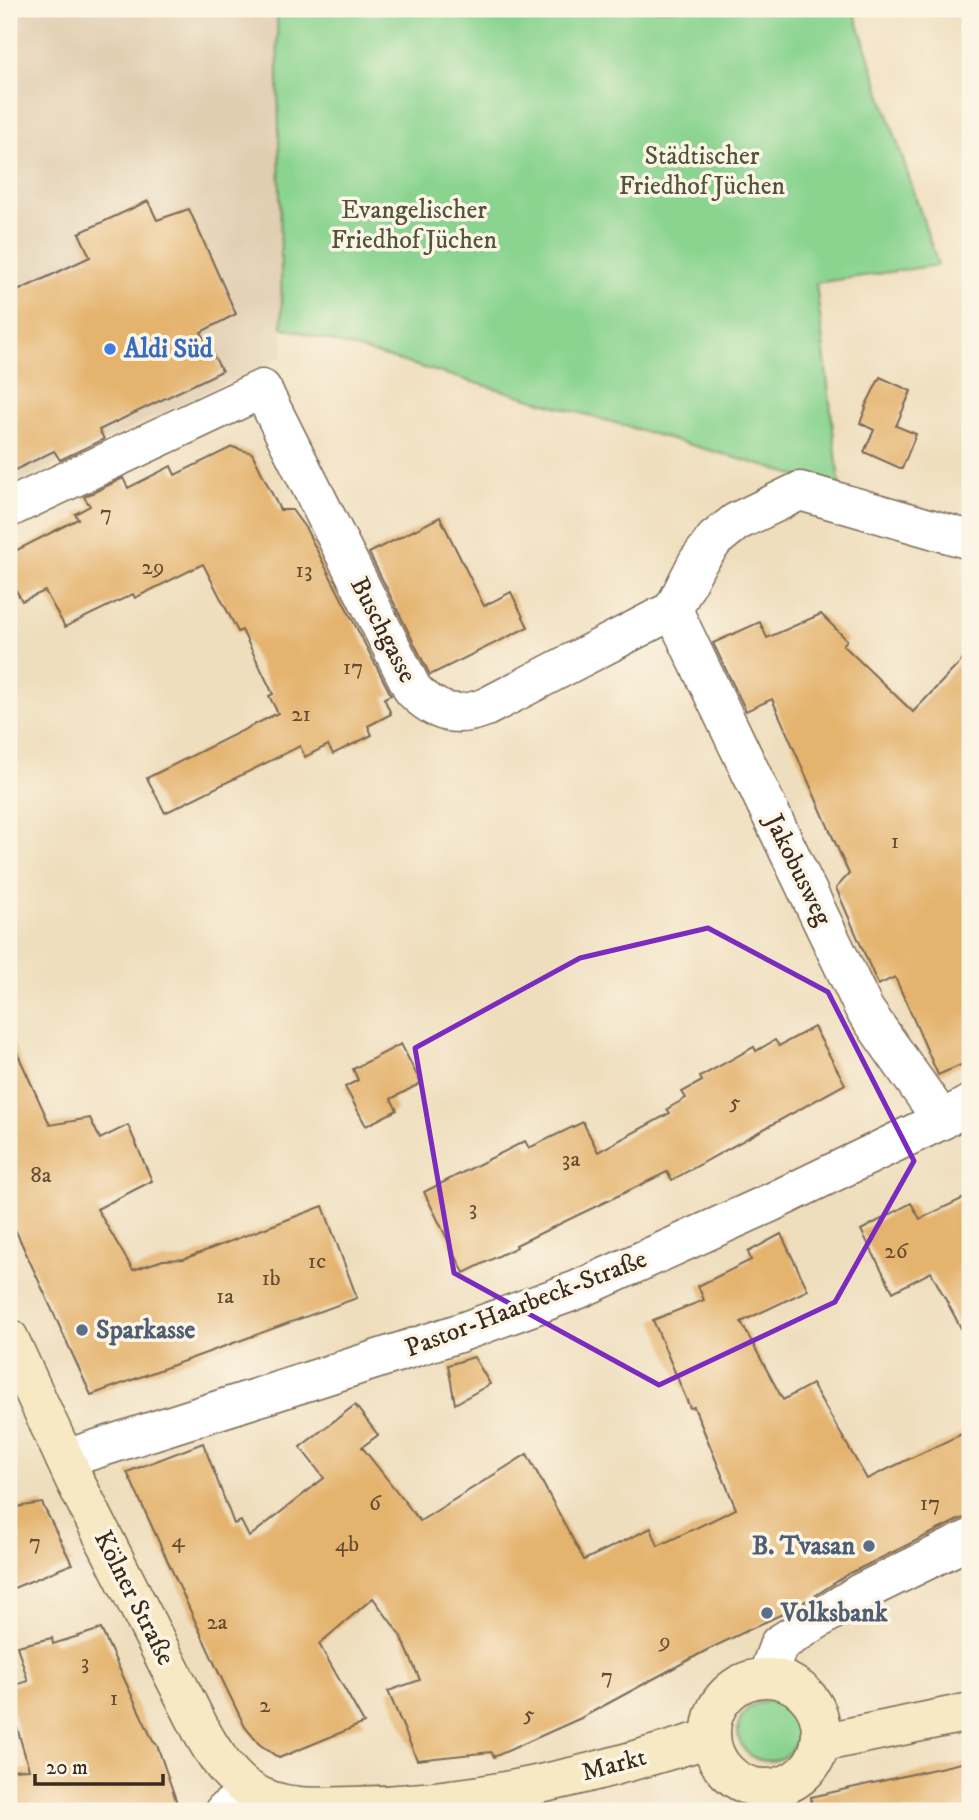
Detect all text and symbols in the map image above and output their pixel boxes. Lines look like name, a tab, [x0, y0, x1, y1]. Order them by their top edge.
park label: Städtischer Friedhof Jüchen	[619, 140, 786, 203]
park label: Evangelischer Friedhof Jüchen	[331, 194, 498, 257]
place label: Aldi Süd	[123, 333, 214, 366]
marker: Aldi Süd	[102, 341, 118, 357]
house number: 7	[100, 499, 112, 528]
house number: 29	[142, 553, 164, 582]
house number: 13	[295, 556, 313, 585]
street label: Buschgasse	[342, 572, 424, 688]
house number: 17	[343, 653, 363, 682]
house number: 21	[291, 700, 311, 729]
street label: Jakobusweg	[756, 807, 839, 931]
house number: 1	[891, 827, 899, 856]
house number: 5	[729, 1088, 741, 1117]
house number: 3a	[562, 1145, 580, 1174]
house number: 8a	[30, 1161, 52, 1190]
house number: 3	[469, 1194, 477, 1223]
house number: 26	[884, 1237, 909, 1266]
street label: Pastor-Haarbeck-Straße	[400, 1243, 652, 1365]
house number: 1c	[308, 1247, 326, 1276]
house number: 1b	[261, 1264, 281, 1293]
house number: 1a	[216, 1282, 234, 1311]
place label: Sparkasse	[96, 1314, 196, 1347]
marker: Sparkasse	[74, 1322, 90, 1338]
house number: 6	[369, 1489, 382, 1518]
house number: 17	[920, 1489, 940, 1518]
street label: Kölner Straße	[86, 1525, 182, 1671]
house number: 4	[171, 1526, 185, 1555]
house number: 7	[29, 1528, 41, 1557]
house number: 4b	[335, 1530, 359, 1559]
place label: B. Tvasan	[752, 1530, 855, 1563]
marker: B. Tvasan	[861, 1538, 877, 1554]
place label: Volksbank	[780, 1597, 889, 1630]
marker: Volksbank	[759, 1605, 775, 1621]
house number: 2a	[206, 1608, 228, 1637]
house number: 9	[658, 1627, 671, 1656]
house number: 3	[81, 1648, 89, 1677]
house number: 7	[601, 1662, 613, 1691]
house number: 1	[110, 1684, 118, 1713]
house number: 2	[259, 1691, 271, 1720]
house number: 5	[523, 1700, 535, 1729]
street label: Markt	[578, 1741, 650, 1789]
scale bar	[35, 1743, 163, 1787]
text: 20 m	[46, 1755, 88, 1781]

